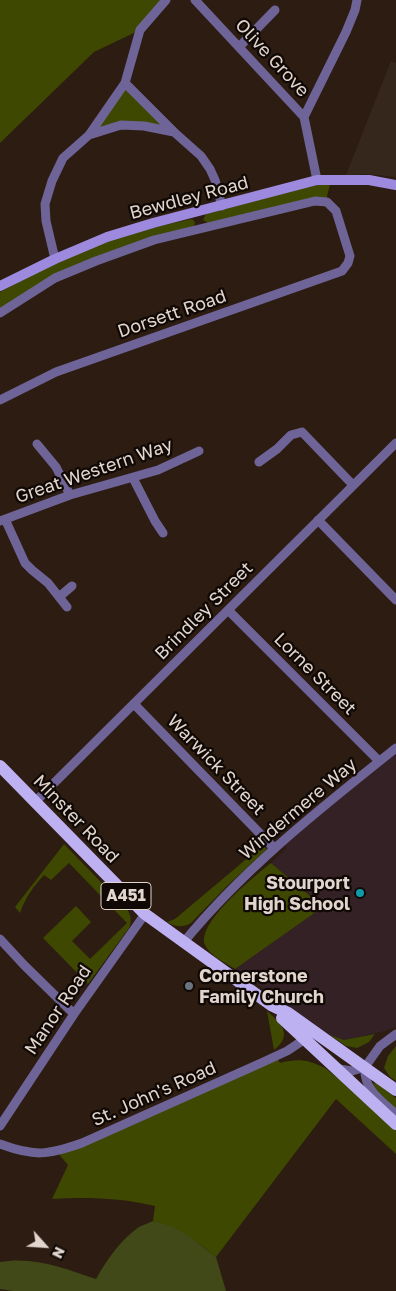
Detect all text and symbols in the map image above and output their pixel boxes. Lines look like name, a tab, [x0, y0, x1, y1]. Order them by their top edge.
street label: Olive Grove	[230, 15, 314, 101]
street label: Bewdley Road	[127, 172, 251, 224]
street label: Dorsett Road	[115, 285, 229, 343]
street label: Great Western Way	[13, 434, 175, 508]
street label: Brindley Street	[151, 558, 257, 664]
street label: Lorne Street	[269, 628, 361, 720]
street label: Warwick Street	[163, 710, 269, 820]
street label: Windermere Way	[235, 754, 361, 864]
street label: Minster Road	[29, 770, 123, 868]
place label: Stourport High School	[244, 872, 350, 914]
road number: A451	[101, 882, 151, 909]
marker: Stourport High School	[354, 887, 366, 899]
street label: Manor Road	[20, 961, 96, 1059]
place label: Cornerstone Family Church	[199, 965, 324, 1008]
marker: Cornerstone Family Church	[183, 980, 195, 992]
street label: St. John's Road	[89, 1057, 219, 1131]
north arrow	[20, 1221, 70, 1271]
text: N	[49, 1244, 69, 1261]

